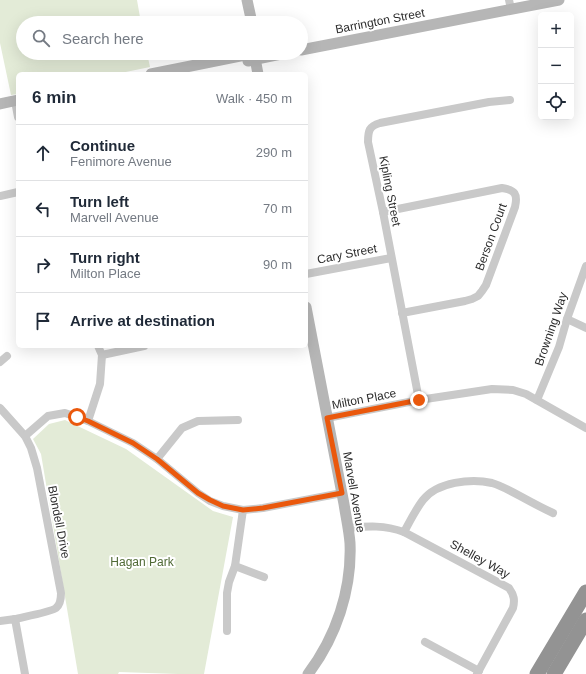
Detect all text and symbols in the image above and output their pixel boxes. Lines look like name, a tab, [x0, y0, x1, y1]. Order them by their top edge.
street label: Barrington Street	[334, 5, 427, 37]
map controls	[538, 12, 574, 120]
button: +	[538, 12, 574, 48]
search box	[16, 16, 308, 60]
icon: search	[30, 27, 52, 49]
text: Search here	[62, 30, 144, 47]
button: −	[538, 48, 574, 84]
button: locate	[538, 84, 574, 120]
text: 6 min	[32, 88, 76, 107]
text: Walk · 450 m	[216, 91, 292, 106]
text: Continue	[70, 137, 135, 154]
icon: ahead	[32, 142, 54, 164]
text: 290 m	[256, 145, 292, 160]
text: Fenimore Avenue	[70, 154, 172, 169]
street label: Kipling Street	[376, 155, 404, 228]
text: Turn left	[70, 193, 129, 210]
icon: left	[32, 198, 54, 220]
text: 70 m	[263, 201, 292, 216]
street label: Berson Court	[472, 201, 510, 273]
text: Marvell Avenue	[70, 210, 159, 225]
street label: Cary Street	[316, 241, 379, 267]
text: Turn right	[70, 249, 140, 266]
icon: right	[32, 254, 54, 276]
text: 90 m	[263, 257, 292, 272]
text: Milton Place	[70, 266, 141, 281]
street label: Browning Way	[532, 290, 570, 368]
icon: arrive	[32, 310, 54, 332]
text: Arrive at destination	[70, 312, 215, 329]
street label: Milton Place	[331, 386, 398, 412]
route end	[410, 391, 428, 409]
route start	[68, 408, 86, 426]
street label: Marvell Avenue	[340, 450, 368, 534]
street label: Blondell Drive	[45, 484, 73, 560]
street label: Shelley Way	[448, 537, 512, 581]
park label: Hagan Park	[110, 555, 175, 569]

